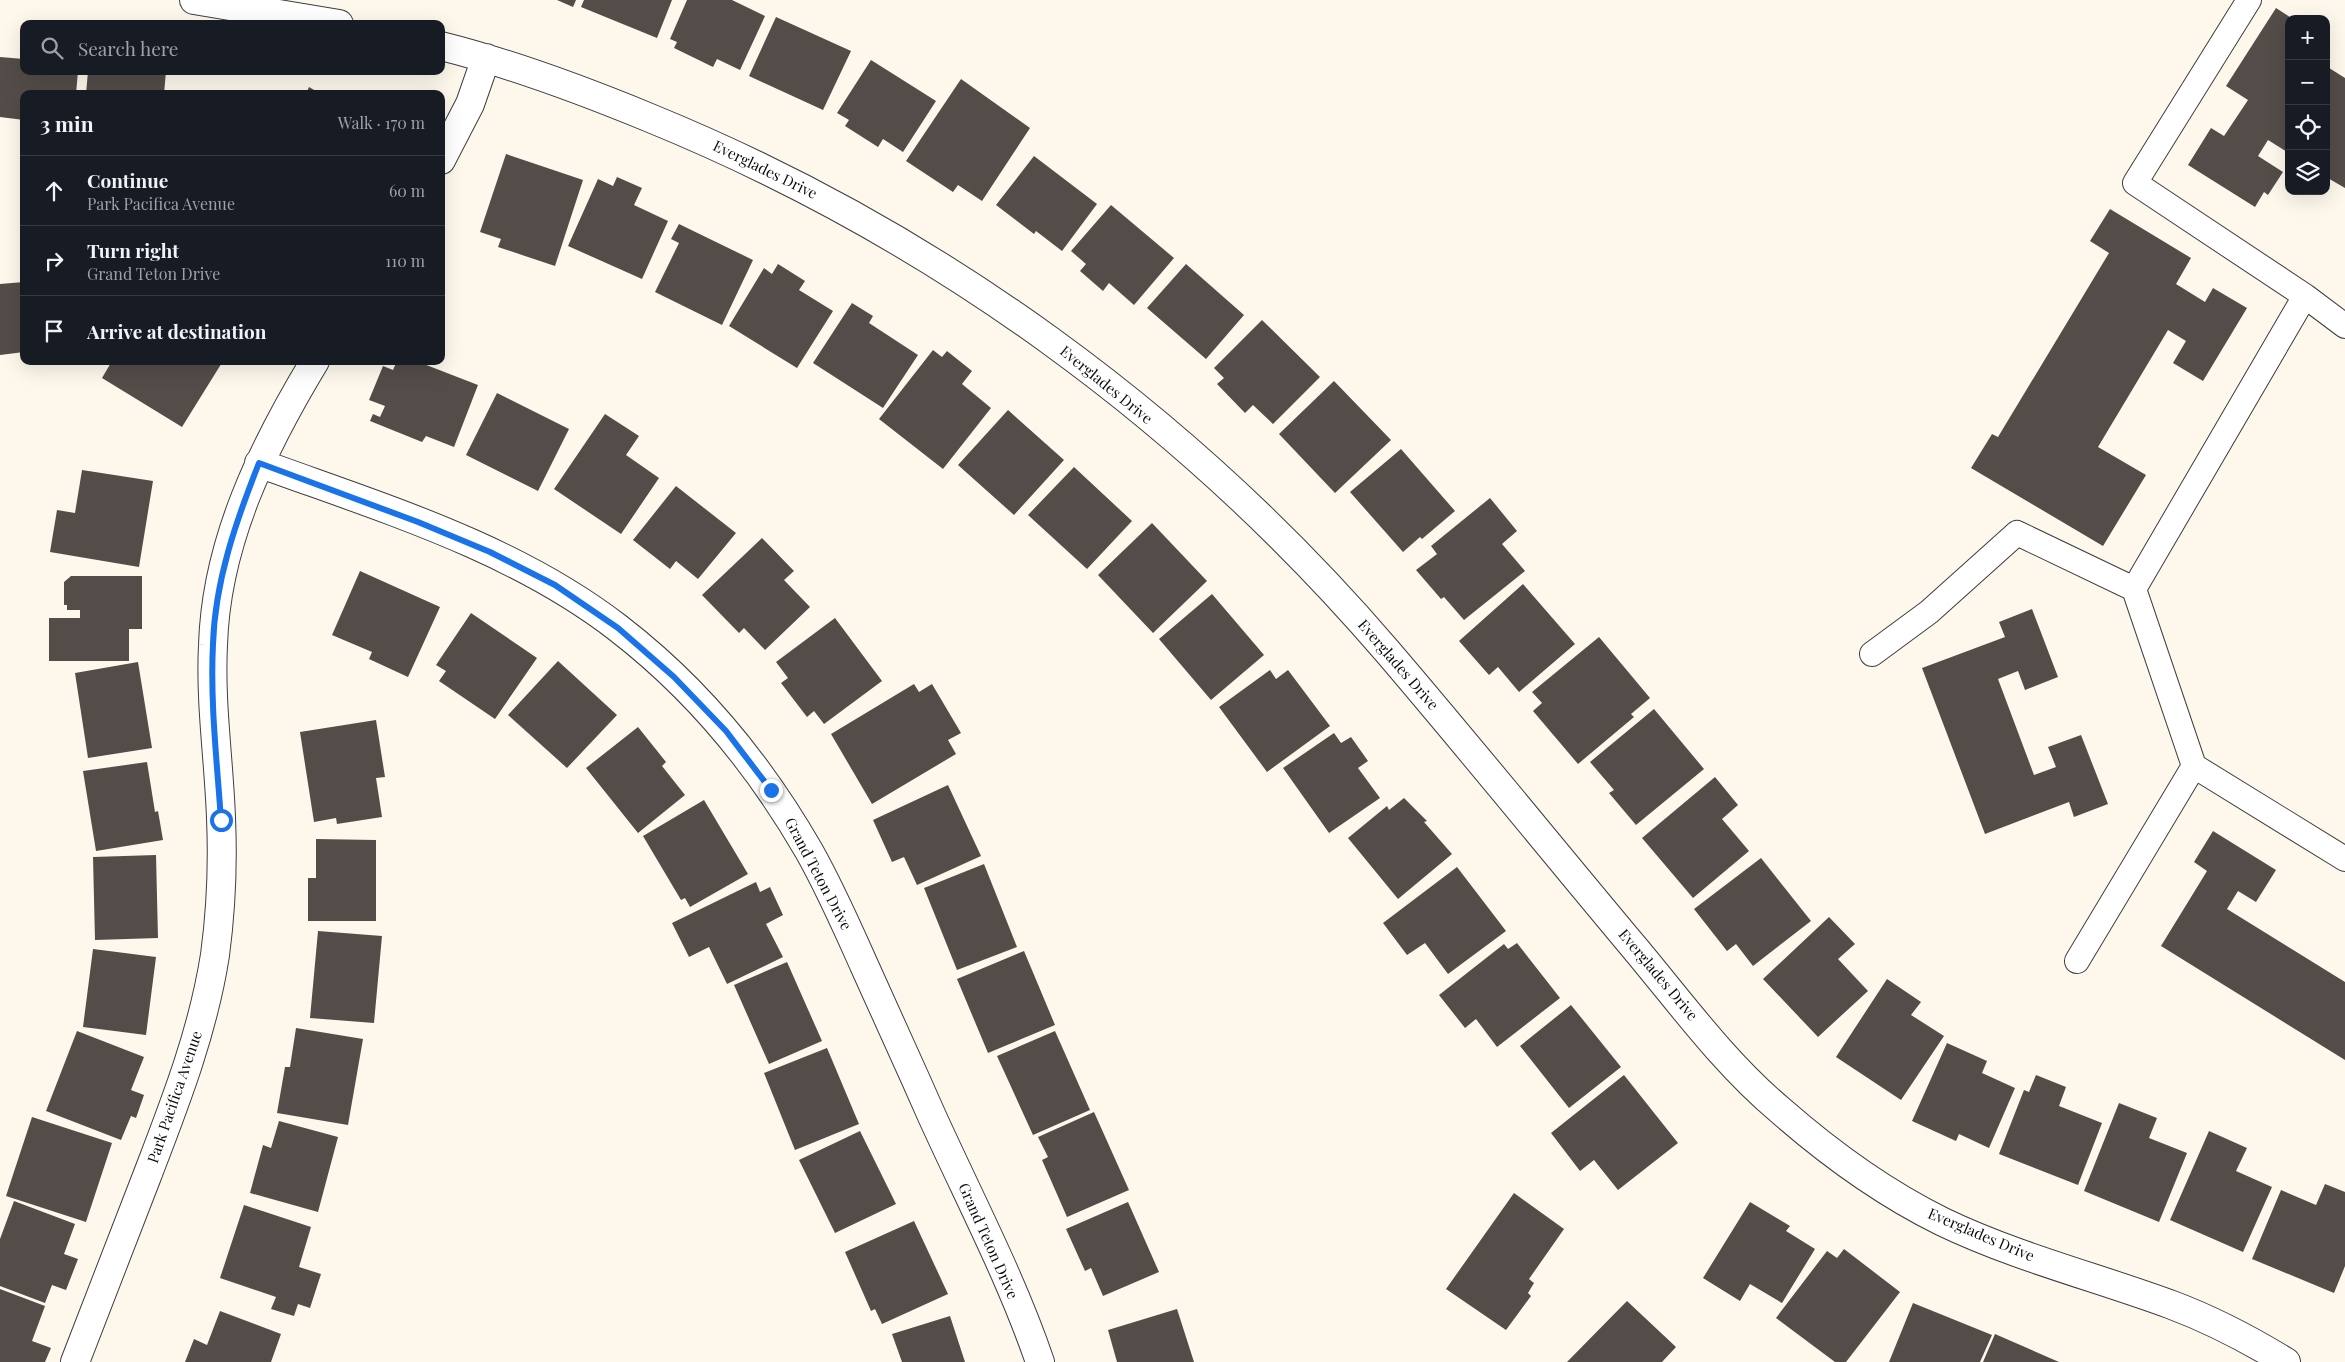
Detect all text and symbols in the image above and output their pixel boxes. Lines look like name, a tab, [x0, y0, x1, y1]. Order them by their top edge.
map controls	[2285, 15, 2330, 195]
button: +	[2285, 15, 2330, 60]
search box	[20, 20, 445, 75]
icon: search	[38, 34, 66, 62]
text: Search here	[78, 35, 178, 61]
button: −	[2285, 60, 2330, 105]
button: locate	[2285, 105, 2330, 150]
text: 3 min	[40, 109, 94, 137]
text: Walk · 170 m	[338, 112, 425, 133]
street label: Everglades Drive	[710, 135, 821, 203]
button: layers	[2285, 150, 2330, 195]
text: Continue	[87, 167, 168, 193]
icon: ahead	[40, 177, 68, 205]
text: 60 m	[389, 180, 425, 201]
text: Park Pacifica Avenue	[87, 193, 235, 214]
text: Turn right	[87, 237, 179, 263]
icon: right	[40, 247, 68, 275]
text: 110 m	[385, 250, 425, 271]
text: Grand Teton Drive	[87, 263, 220, 284]
icon: arrive	[40, 317, 68, 345]
text: Arrive at destination	[87, 318, 267, 344]
street label: Everglades Drive	[1056, 341, 1157, 428]
street label: Everglades Drive	[1354, 615, 1444, 714]
route end	[760, 779, 783, 802]
route start	[210, 809, 233, 832]
street label: Grand Teton Drive	[781, 814, 857, 933]
street label: Everglades Drive	[1615, 924, 1703, 1024]
street label: Park Pacifica Avenue	[142, 1028, 206, 1166]
street label: Grand Teton Drive	[954, 1179, 1023, 1302]
street label: Everglades Drive	[1925, 1203, 2038, 1266]

